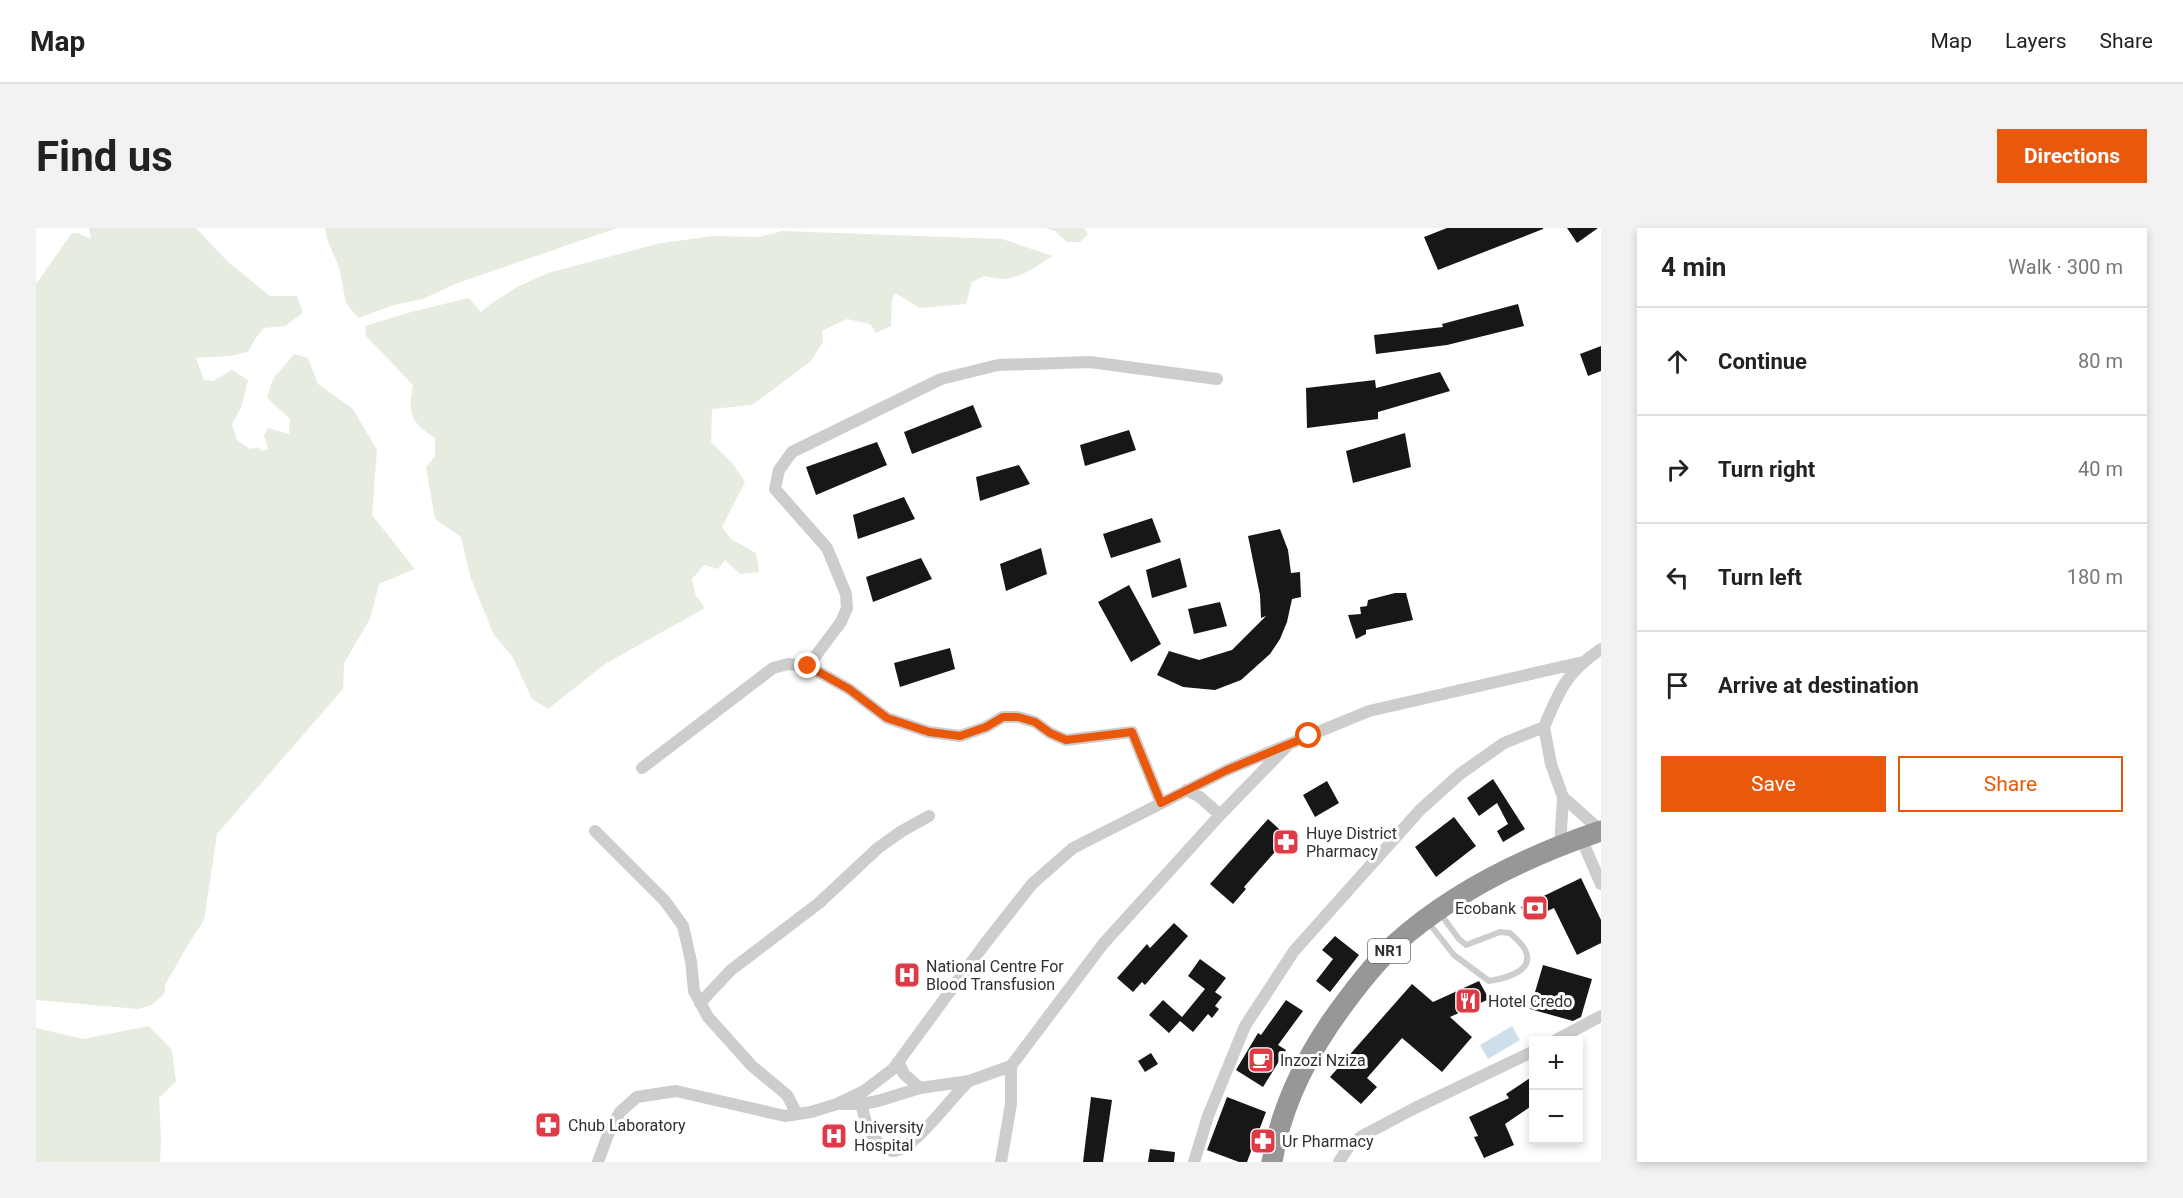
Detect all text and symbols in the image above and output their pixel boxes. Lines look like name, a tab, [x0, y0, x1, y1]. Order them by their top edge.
text: Map	[30, 25, 85, 58]
text: Map	[1930, 29, 1972, 53]
text: Layers	[2005, 29, 2066, 53]
text: Share	[2099, 29, 2153, 53]
button: Directions	[1997, 129, 2147, 183]
text: Find us	[36, 132, 173, 181]
text: 4 min	[1661, 252, 1726, 282]
text: Walk · 300 m	[2008, 255, 2123, 279]
icon: ahead	[1661, 345, 1694, 378]
text: Continue	[1718, 349, 1807, 374]
text: 80 m	[2078, 349, 2123, 373]
icon: right	[1661, 453, 1694, 486]
text: Turn right	[1718, 457, 1815, 482]
text: 40 m	[2078, 457, 2123, 481]
icon: left	[1661, 561, 1694, 594]
text: Turn left	[1718, 565, 1802, 590]
text: 180 m	[2067, 565, 2123, 589]
route end	[794, 652, 820, 678]
icon: arrive	[1661, 669, 1694, 702]
text: Arrive at destination	[1718, 673, 1919, 698]
route start	[1295, 722, 1321, 748]
button: Save	[1661, 756, 1886, 812]
button: Share	[1898, 756, 2123, 812]
place label: Huye District Pharmacy	[1306, 824, 1397, 861]
pharmacy icon: Huye District Pharmacy	[1271, 827, 1301, 857]
bank icon: Ecobank	[1520, 893, 1550, 923]
place label: Ecobank	[1455, 899, 1517, 918]
road number: NR1	[1368, 939, 1410, 963]
place label: National Centre For Blood Transfusion	[926, 957, 1064, 994]
hospital icon: National Centre For Blood Transfusion	[892, 960, 922, 990]
restaurant icon: Hotel Credo	[1453, 986, 1483, 1016]
place label: Hotel Credo	[1488, 992, 1572, 1011]
map controls	[1529, 1036, 1583, 1144]
button: +	[1529, 1036, 1583, 1090]
cafe icon: Inzozi Nziza	[1246, 1045, 1276, 1075]
place label: Inzozi Nziza	[1280, 1051, 1366, 1070]
button: −	[1529, 1090, 1583, 1144]
pharmacy icon: Chub Laboratory	[533, 1110, 563, 1140]
place label: Chub Laboratory	[568, 1116, 686, 1135]
place label: University Hospital	[854, 1118, 924, 1155]
hospital icon: University Hospital	[819, 1121, 849, 1151]
pharmacy icon: Ur Pharmacy	[1248, 1126, 1278, 1156]
place label: Ur Pharmacy	[1282, 1132, 1374, 1151]

